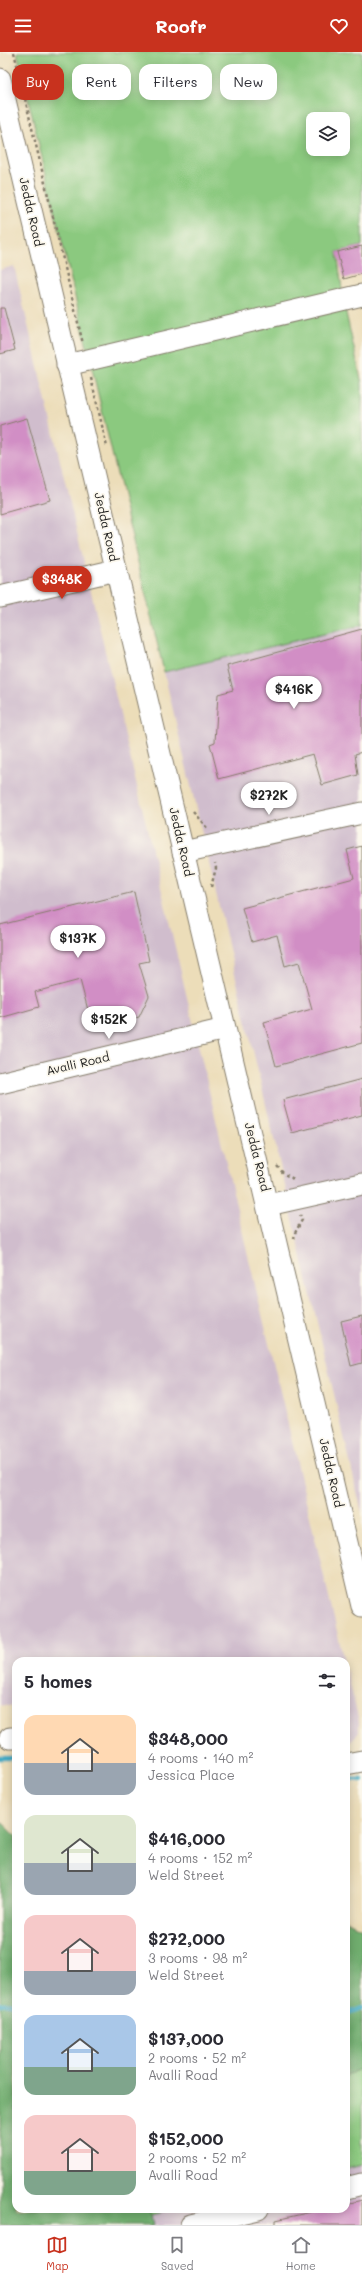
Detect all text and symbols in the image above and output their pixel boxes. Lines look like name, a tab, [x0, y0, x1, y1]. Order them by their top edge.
text: Roofr	[155, 14, 207, 38]
icon: menu	[12, 15, 34, 37]
icon: heart	[328, 15, 350, 37]
chip: Buy	[12, 64, 64, 100]
chip: Rent	[72, 64, 131, 100]
chip: Filters	[139, 64, 212, 100]
chip: New	[220, 64, 277, 100]
map controls	[306, 112, 350, 156]
button: layers	[306, 112, 350, 156]
street label: Jedda Road	[16, 176, 48, 248]
street label: Jedda Road	[91, 491, 123, 563]
pin: $348K	[34, 566, 90, 600]
text: $348K	[42, 570, 82, 587]
pin: $416K	[266, 676, 322, 710]
text: $416K	[275, 680, 313, 697]
pin: $272K	[241, 782, 297, 816]
text: $272K	[250, 786, 288, 803]
street label: Jedda Road	[166, 806, 198, 878]
pin: $137K	[50, 925, 106, 959]
text: $137K	[59, 929, 97, 946]
pin: $152K	[81, 1006, 137, 1040]
text: $152K	[90, 1010, 128, 1027]
street label: Avalli Road	[45, 1048, 111, 1078]
street label: Jedda Road	[242, 1121, 274, 1193]
street label: Jedda Road	[316, 1437, 348, 1509]
text: 5 homes	[24, 1670, 92, 1692]
icon: filters	[316, 1670, 338, 1692]
text: $348,000	[148, 1727, 228, 1749]
icon: home	[56, 1731, 104, 1779]
text: 4 rooms · 140 m²	[148, 1749, 253, 1766]
text: Jessica Place	[148, 1766, 235, 1783]
text: $416,000	[148, 1827, 225, 1849]
icon: home	[56, 1831, 104, 1879]
text: 4 rooms · 152 m²	[148, 1849, 252, 1866]
text: Weld Street	[148, 1866, 225, 1883]
text: $272,000	[148, 1927, 225, 1949]
icon: home	[56, 1931, 104, 1979]
text: 3 rooms · 98 m²	[148, 1949, 247, 1966]
text: Weld Street	[148, 1966, 225, 1983]
text: $137,000	[148, 2027, 224, 2049]
icon: home	[56, 2031, 104, 2079]
text: 2 rooms · 52 m²	[148, 2049, 246, 2066]
text: Avalli Road	[148, 2066, 218, 2083]
text: $152,000	[148, 2127, 223, 2149]
icon: home	[56, 2131, 104, 2179]
text: 2 rooms · 52 m²	[148, 2149, 246, 2166]
text: Avalli Road	[148, 2166, 218, 2183]
tab: Map	[46, 2234, 69, 2273]
tab: Saved	[161, 2234, 194, 2273]
tab: Home	[286, 2234, 316, 2273]

